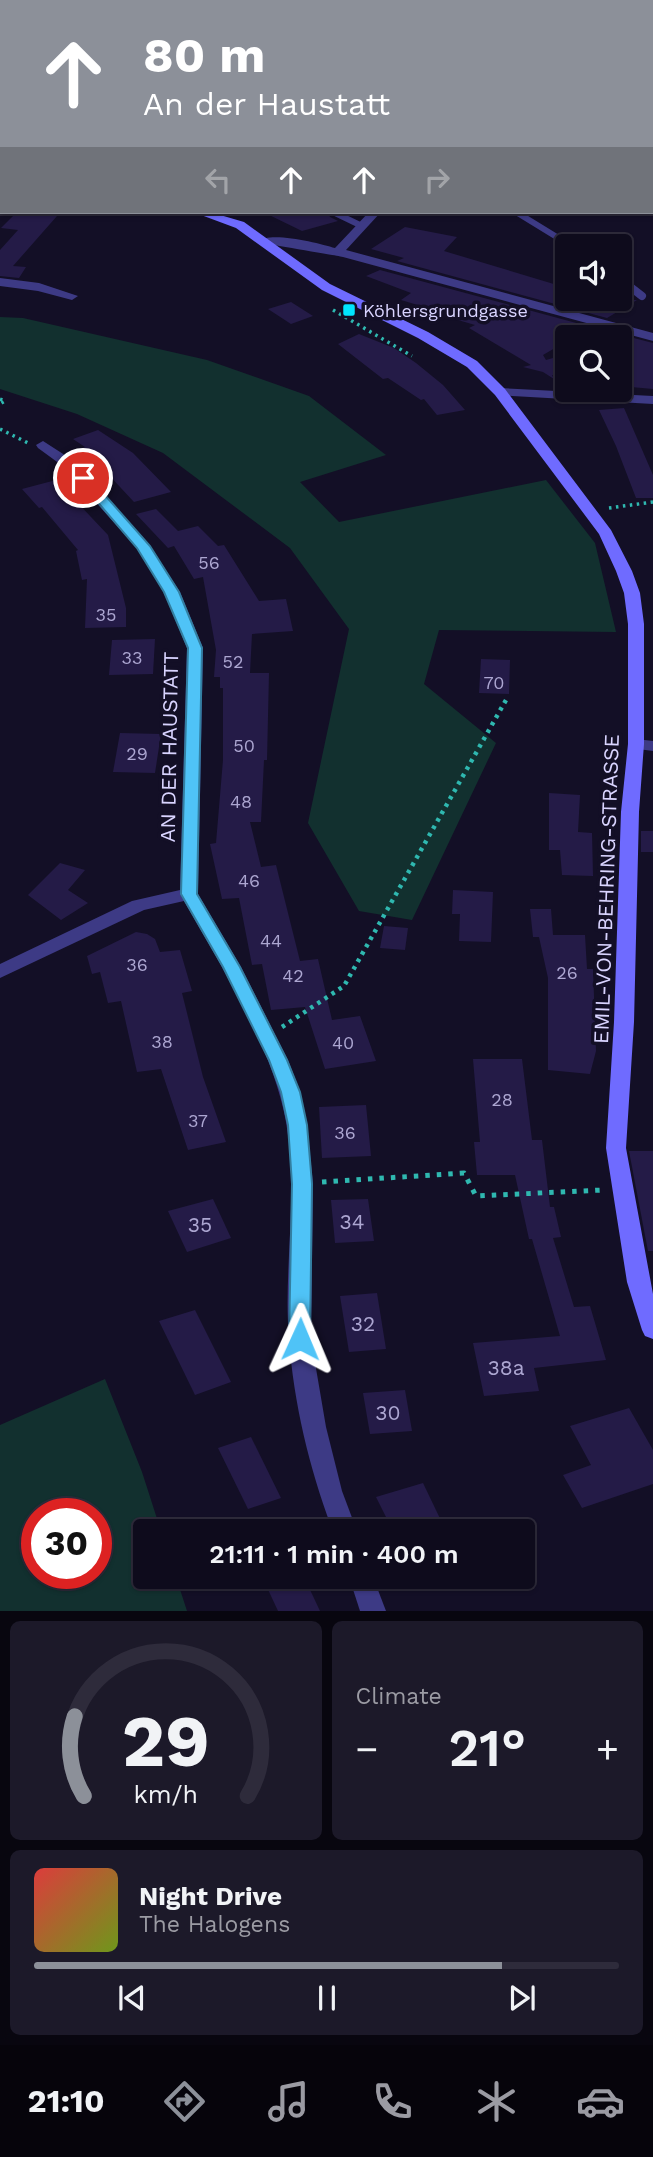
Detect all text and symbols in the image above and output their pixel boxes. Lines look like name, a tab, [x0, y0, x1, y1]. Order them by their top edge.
text: 80 m	[143, 26, 265, 84]
icon: ahead	[28, 28, 119, 119]
text: An der Haustatt	[143, 85, 390, 123]
icon: left	[199, 161, 237, 199]
icon: ahead	[272, 161, 310, 199]
icon: ahead	[345, 161, 383, 199]
icon: right	[418, 161, 456, 199]
map controls	[555, 234, 632, 402]
button: sound	[555, 234, 632, 311]
place label: Köhlersgrundgasse	[363, 300, 528, 321]
marker: Köhlersgrundgasse	[341, 302, 357, 318]
button: search	[555, 325, 632, 402]
pin	[53, 448, 113, 508]
icon: arrive	[64, 459, 102, 497]
house number: 56	[198, 552, 220, 573]
house number: 35	[96, 604, 116, 625]
house number: 33	[122, 647, 143, 668]
street label: AN DER HAUSTATT	[155, 651, 183, 843]
house number: 52	[223, 651, 243, 672]
house number: 70	[484, 672, 504, 693]
street label: EMIL-VON-BEHRING-STRASSE	[588, 734, 624, 1044]
house number: 50	[233, 735, 255, 756]
house number: 29	[126, 743, 148, 764]
house number: 48	[230, 791, 252, 812]
house number: 46	[238, 870, 260, 891]
house number: 44	[260, 930, 282, 951]
house number: 36	[126, 954, 148, 975]
house number: 26	[556, 962, 578, 983]
house number: 42	[282, 965, 304, 986]
house number: 38	[151, 1031, 173, 1052]
house number: 40	[332, 1032, 354, 1053]
house number: 28	[491, 1089, 513, 1110]
house number: 37	[188, 1110, 208, 1131]
house number: 36	[334, 1122, 356, 1143]
house number: 34	[339, 1209, 365, 1234]
house number: 35	[188, 1212, 212, 1237]
position arrow	[263, 1302, 337, 1376]
house number: 32	[351, 1311, 375, 1336]
house number: 38a	[487, 1355, 525, 1380]
house number: 30	[375, 1400, 401, 1425]
speed limit sign: 30	[21, 1498, 112, 1589]
text: 21:11 · 1 min · 400 m	[209, 1539, 459, 1569]
text: Climate	[356, 1683, 442, 1710]
text: 29	[122, 1699, 210, 1785]
text: 21°	[449, 1718, 526, 1779]
text: −	[356, 1727, 378, 1771]
text: +	[596, 1727, 619, 1771]
text: km/h	[134, 1780, 198, 1809]
text: Night Drive	[139, 1881, 282, 1911]
text: The Halogens	[139, 1911, 290, 1938]
icon: previous	[113, 1979, 151, 2017]
icon: pause	[308, 1979, 346, 2017]
icon: next	[503, 1979, 541, 2017]
icon: directions	[160, 2077, 209, 2126]
icon: music	[264, 2077, 313, 2126]
icon: phone	[368, 2077, 417, 2126]
icon: climate	[472, 2077, 521, 2126]
icon: car	[576, 2077, 625, 2126]
text: 21:10	[28, 2082, 105, 2120]

